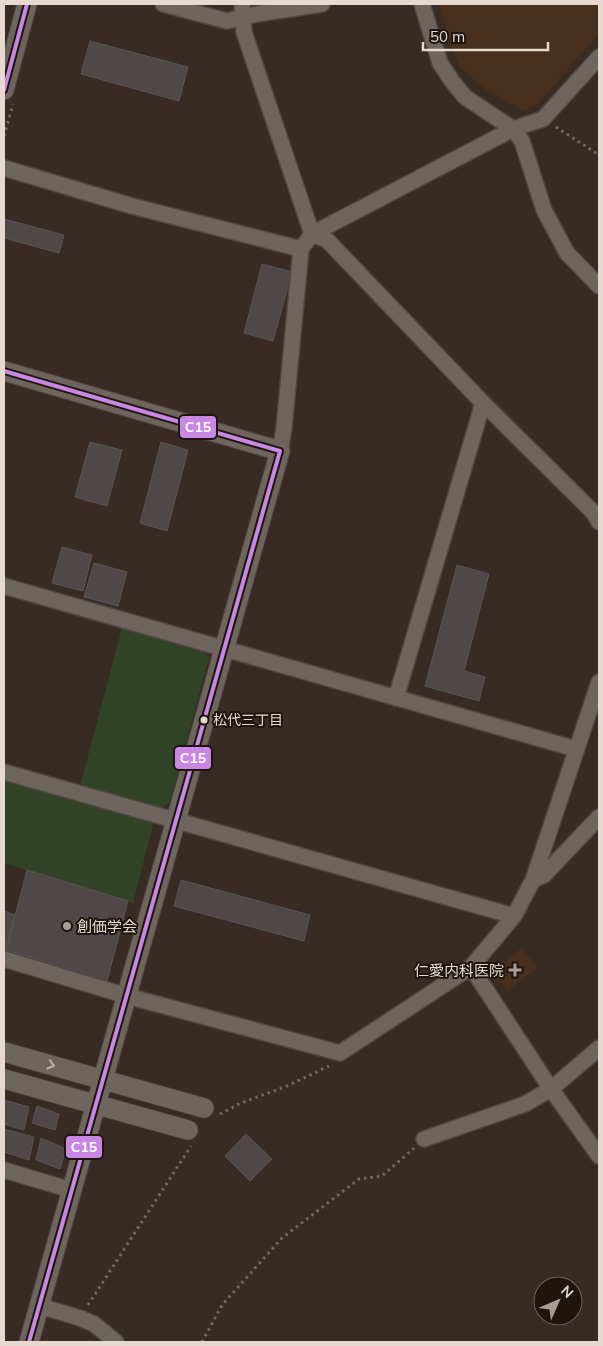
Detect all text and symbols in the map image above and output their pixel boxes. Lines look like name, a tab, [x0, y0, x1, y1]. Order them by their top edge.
scale bar	[423, 20, 548, 52]
text: 50 m	[430, 27, 465, 46]
line badge: C15	[179, 415, 217, 439]
text: C15	[185, 418, 211, 436]
place label: 松代三丁目	[213, 711, 283, 729]
marker: 松代三丁目	[199, 715, 209, 725]
line badge: C15	[174, 746, 212, 770]
text: C15	[180, 749, 206, 767]
place label: 創価学会	[77, 917, 137, 936]
marker: 創価学会	[61, 920, 73, 932]
place label: 仁愛内科医院	[414, 961, 504, 980]
marker: 仁愛内科医院	[508, 963, 522, 977]
one-way arrow	[46, 1060, 54, 1070]
line badge: C15	[65, 1135, 103, 1159]
text: C15	[71, 1138, 97, 1156]
north arrow	[533, 1276, 583, 1326]
text: N	[557, 1282, 577, 1302]

